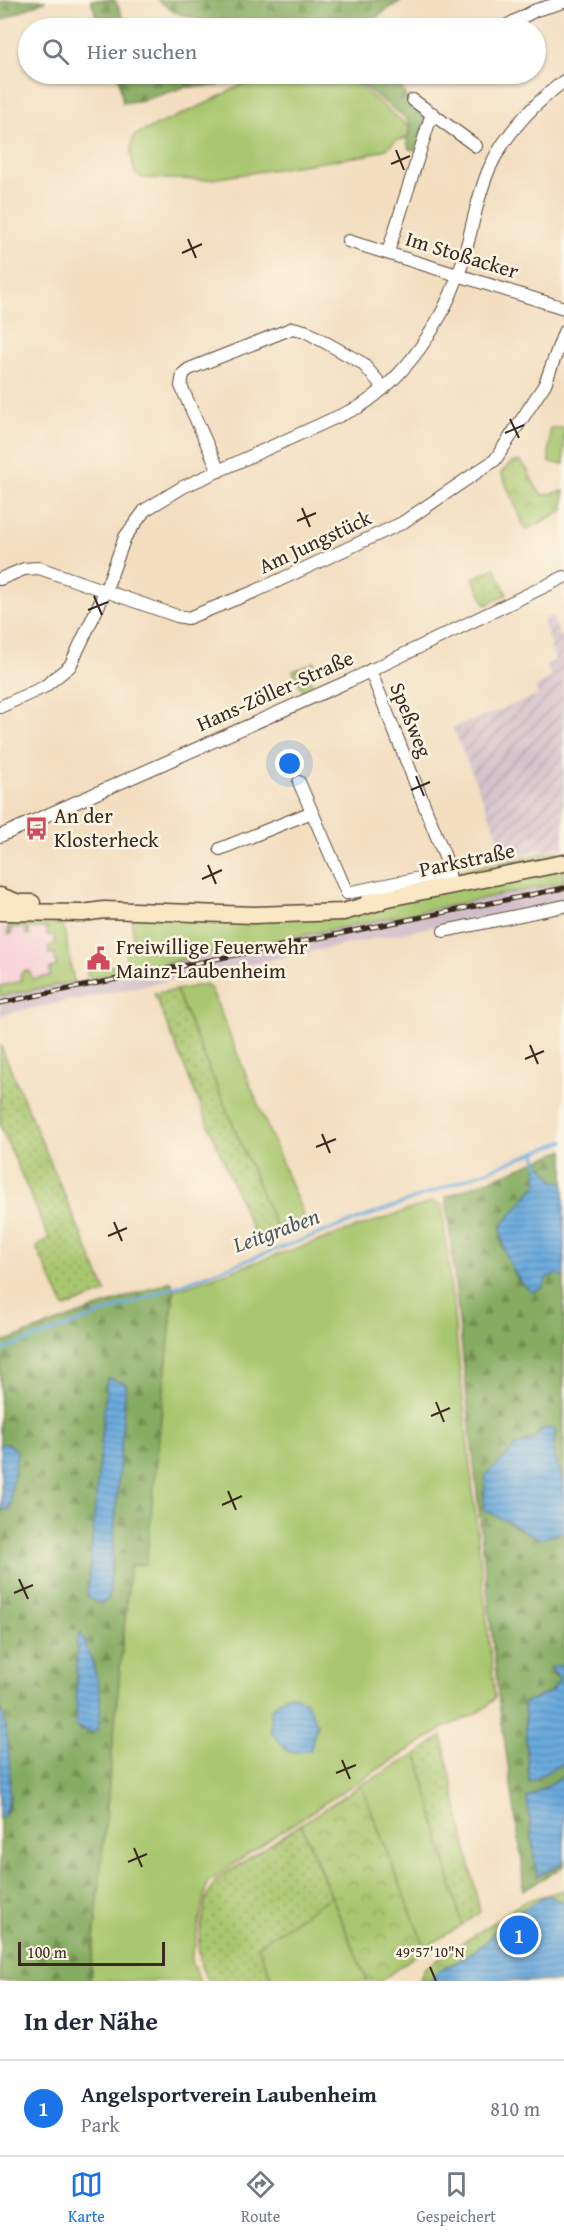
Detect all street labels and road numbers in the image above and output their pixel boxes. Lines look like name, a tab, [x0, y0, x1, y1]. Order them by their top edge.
street label: Im Stoßacker	[402, 223, 523, 286]
street label: Am Jungstück	[253, 502, 377, 581]
street label: Hans-Zöller-Straße	[191, 642, 358, 739]
street label: Speßweg	[382, 678, 441, 763]
street label: Parkstraße	[416, 834, 518, 885]

